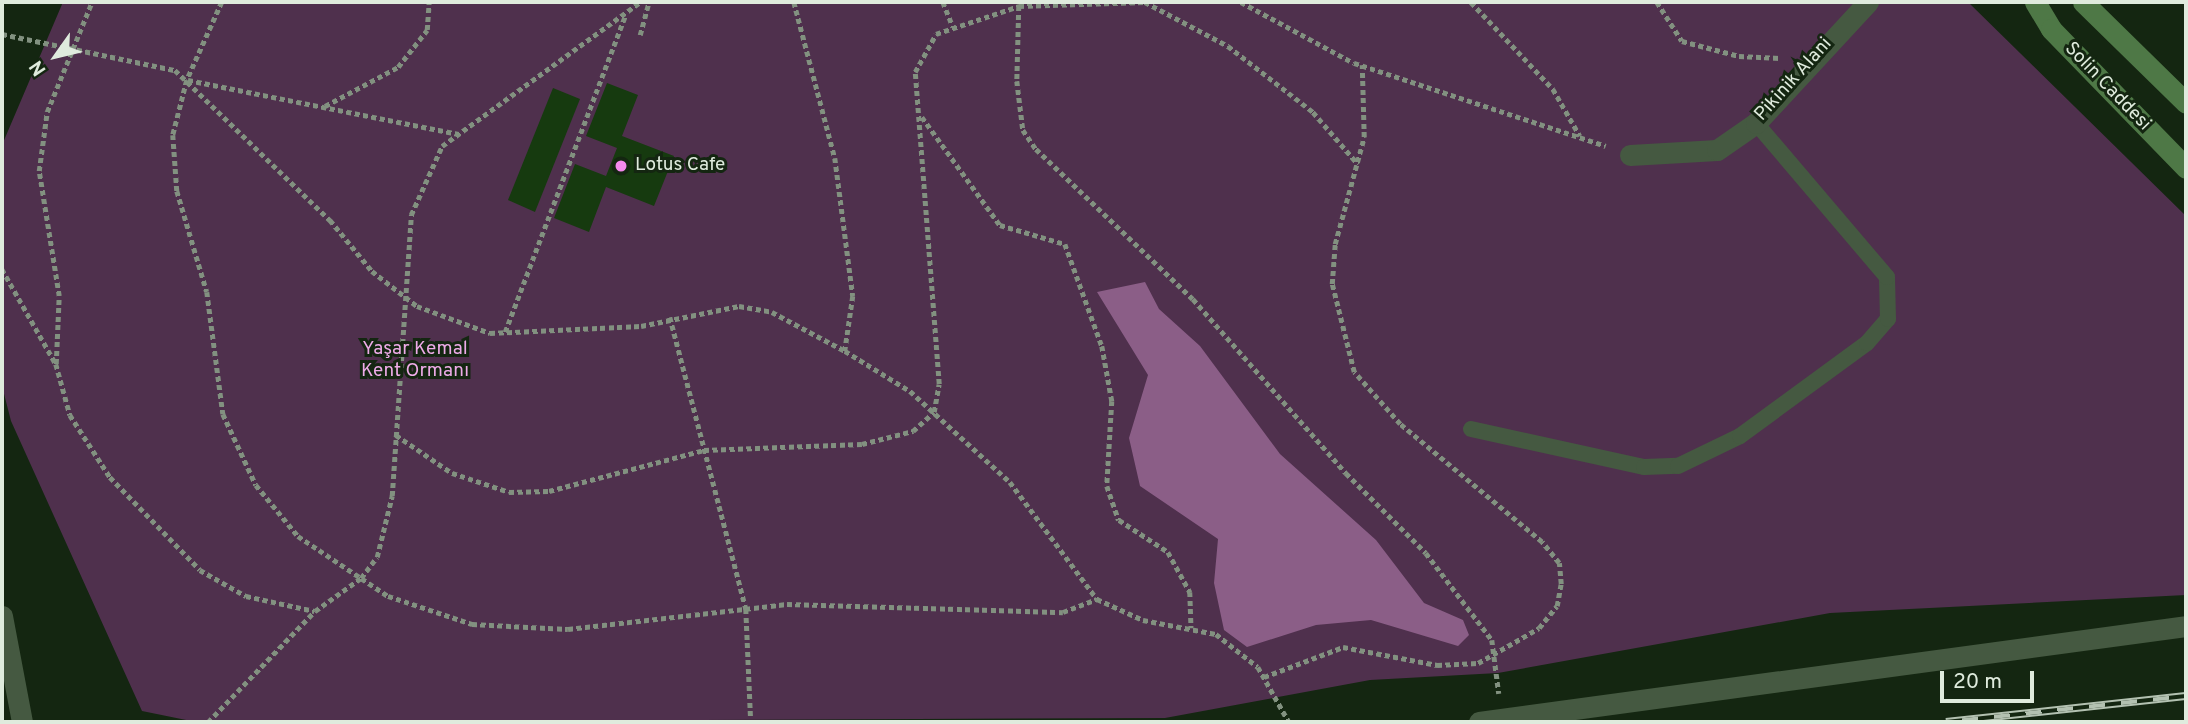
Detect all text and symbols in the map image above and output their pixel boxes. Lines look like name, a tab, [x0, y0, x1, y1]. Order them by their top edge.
north arrow	[21, 21, 91, 91]
street label: Pikinik Alani	[1750, 33, 1838, 127]
street label: Solin Caddesi	[2059, 38, 2155, 136]
text: N	[25, 55, 52, 80]
place label: Lotus Cafe	[635, 155, 725, 177]
marker: Lotus Cafe	[613, 158, 629, 174]
park label: Yaşar Kemal Kent Ormanı	[361, 339, 469, 383]
scale bar	[1943, 658, 2038, 702]
text: 20 m	[1953, 669, 2002, 696]

